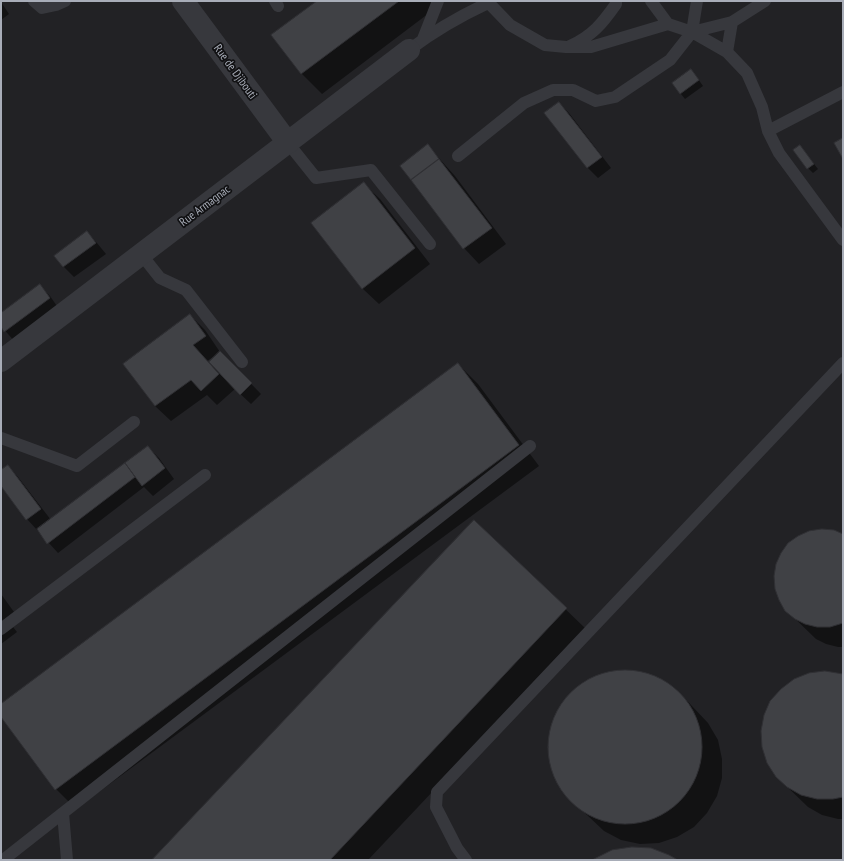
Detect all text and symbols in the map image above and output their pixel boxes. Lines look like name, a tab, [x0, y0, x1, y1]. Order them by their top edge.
street label: Rue de Djibouti	[210, 42, 260, 102]
street label: Rue Armagnac	[177, 182, 233, 230]

